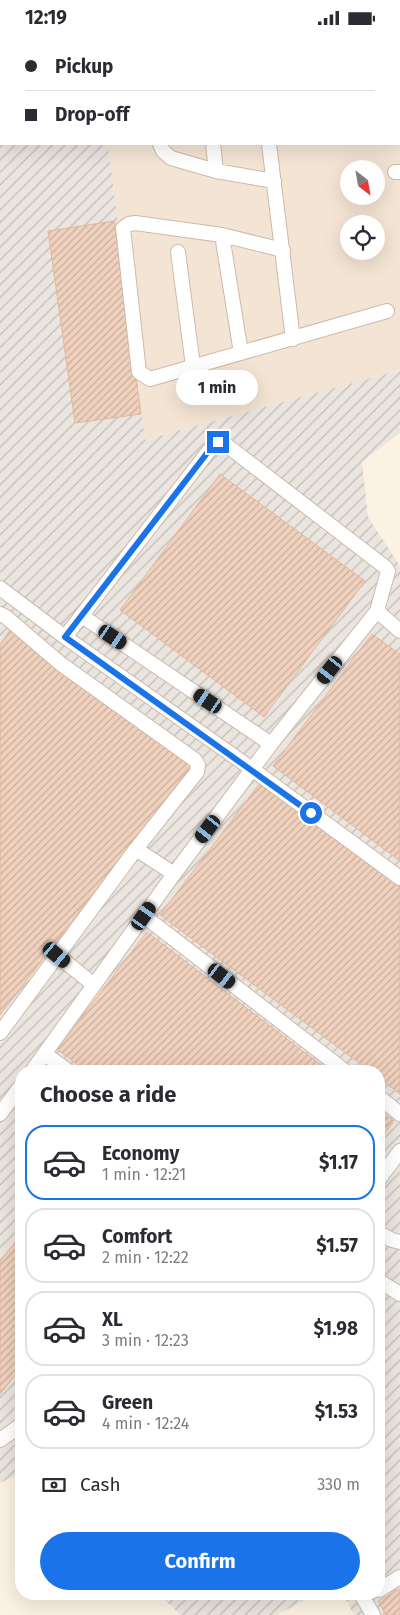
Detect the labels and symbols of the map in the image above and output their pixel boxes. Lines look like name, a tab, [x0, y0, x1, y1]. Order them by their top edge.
north arrow	[340, 160, 385, 205]
callout: 1 min	[177, 369, 259, 405]
route end	[207, 431, 229, 453]
car	[96, 622, 129, 652]
car	[314, 654, 345, 686]
car	[191, 686, 224, 716]
route start	[300, 802, 322, 824]
car	[192, 813, 223, 845]
car	[129, 899, 158, 933]
car	[40, 940, 73, 970]
car	[205, 961, 238, 991]

